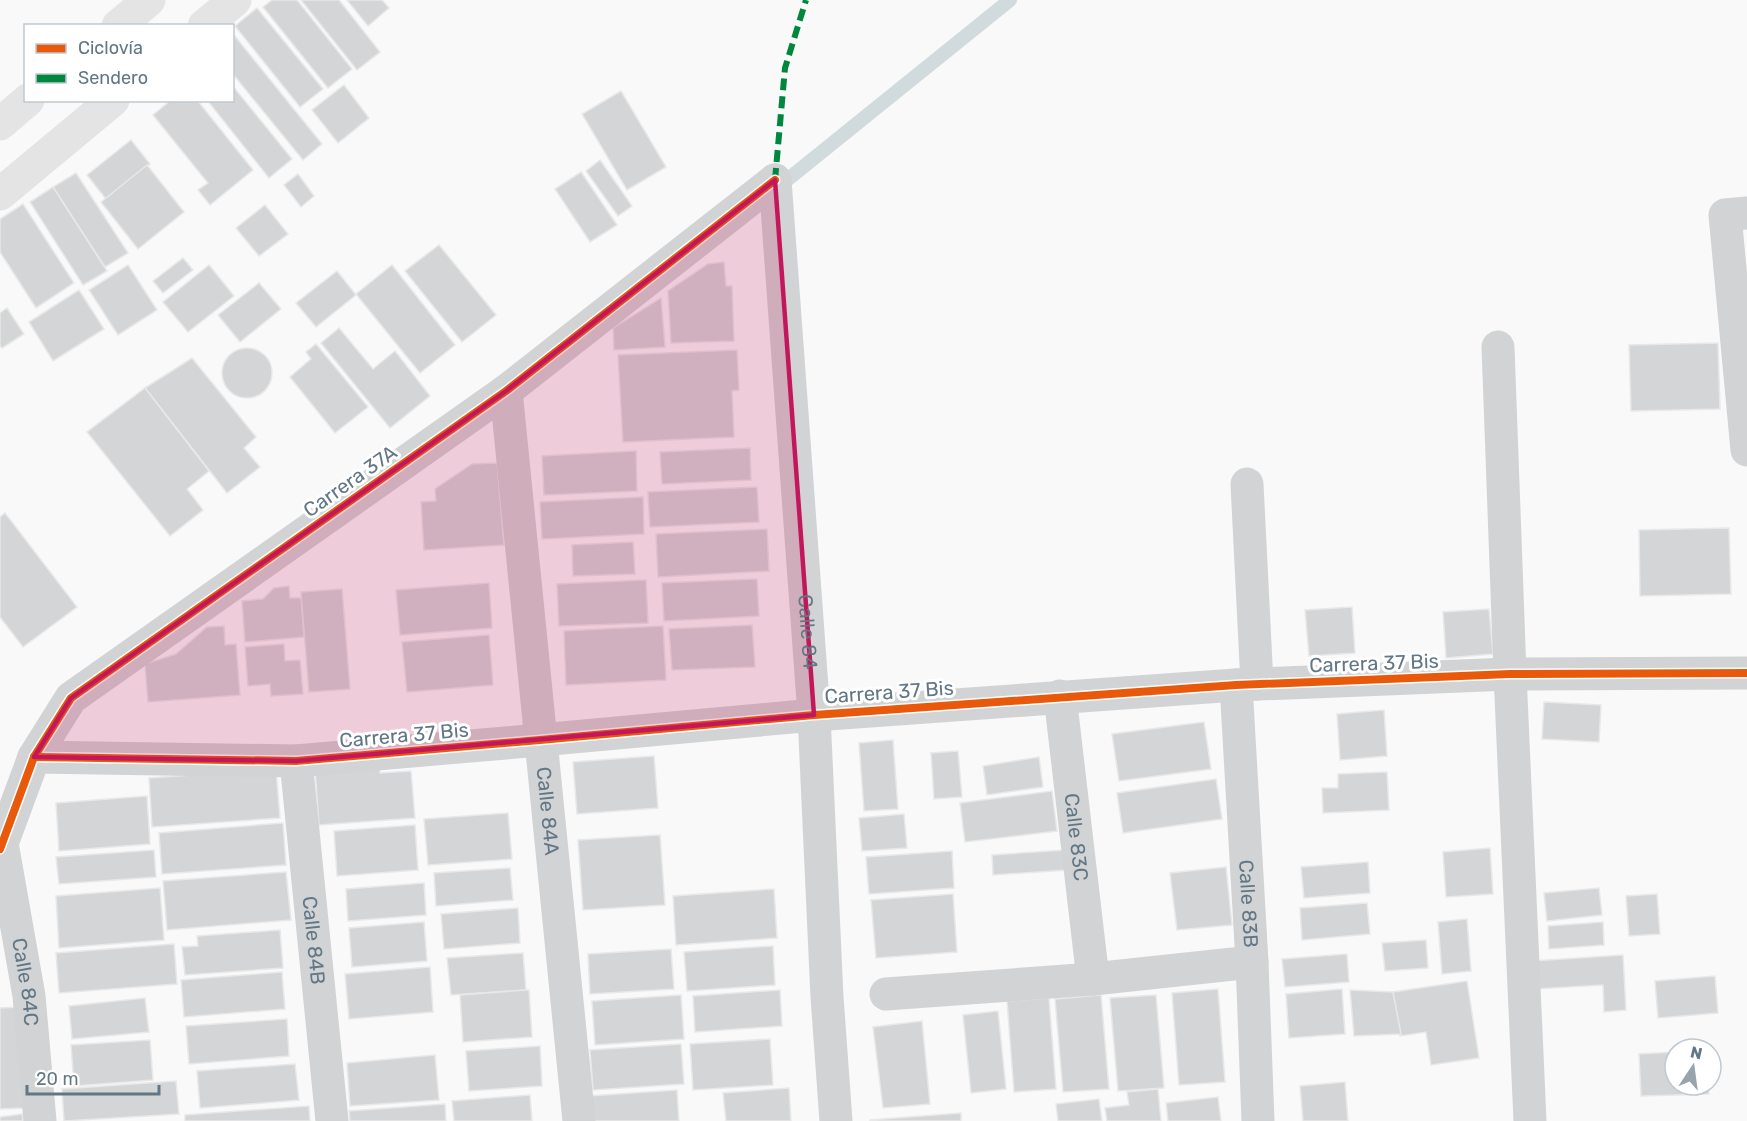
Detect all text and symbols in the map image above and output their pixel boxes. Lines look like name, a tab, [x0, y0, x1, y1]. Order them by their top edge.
legend	[24, 24, 234, 102]
text: Ciclovía	[78, 37, 143, 59]
text: Sendero	[78, 67, 148, 89]
street label: Carrera 37A	[299, 440, 401, 522]
street label: Calle 84	[793, 593, 823, 670]
street label: Carrera 37 Bis	[1309, 649, 1439, 677]
street label: Carrera 37 Bis	[824, 676, 954, 708]
street label: Carrera 37 Bis	[338, 717, 470, 753]
street label: Calle 84A	[532, 766, 564, 856]
street label: Calle 83C	[1059, 792, 1093, 882]
street label: Calle 83B	[1234, 859, 1263, 948]
street label: Calle 84B	[298, 895, 330, 985]
street label: Calle 84C	[7, 936, 44, 1027]
north arrow	[1663, 1037, 1723, 1097]
text: N	[1689, 1042, 1704, 1063]
scale bar	[27, 1058, 159, 1096]
text: 20 m	[36, 1068, 78, 1090]

